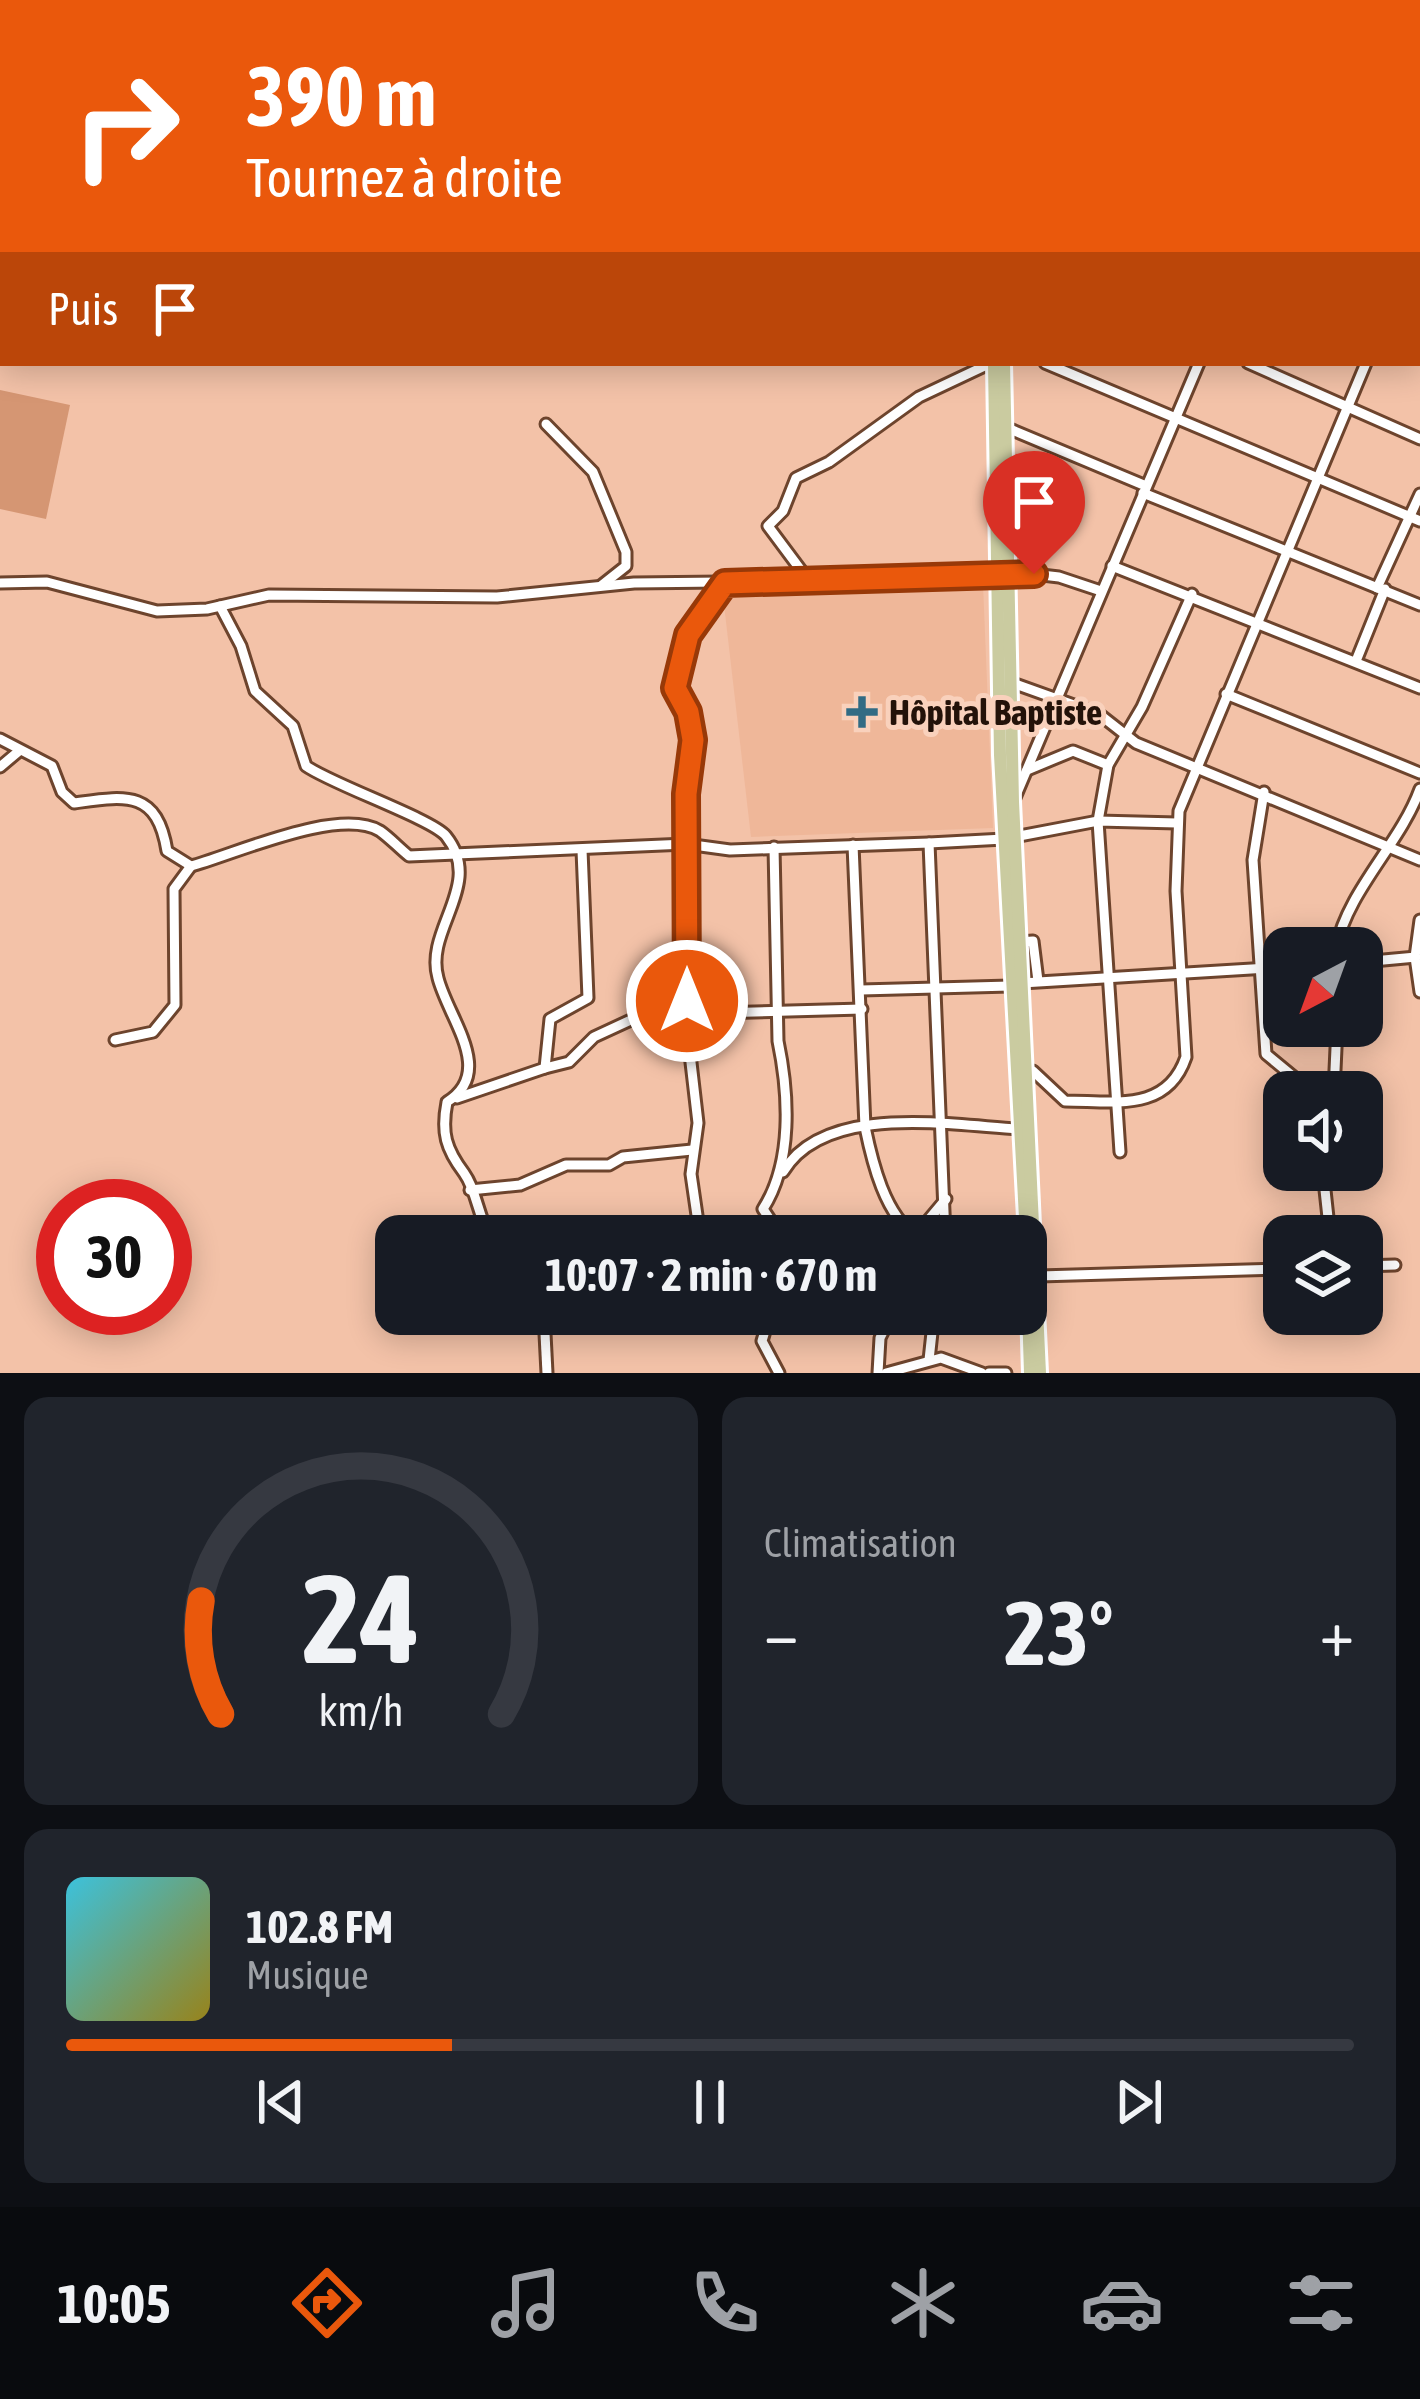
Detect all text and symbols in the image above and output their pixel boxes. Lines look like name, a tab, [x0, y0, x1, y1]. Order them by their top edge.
icon: right	[48, 48, 204, 204]
text: 390 m	[246, 48, 436, 144]
text: Tournez à droite	[246, 147, 563, 208]
icon: arrive	[142, 276, 208, 342]
text: Puis	[48, 283, 118, 335]
pin	[983, 451, 1085, 574]
icon: arrive	[1001, 469, 1067, 535]
place label: Hôpital Baptiste	[889, 691, 1102, 733]
marker: Hôpital Baptiste	[846, 696, 878, 728]
north arrow	[1263, 927, 1383, 1047]
map controls	[1263, 927, 1383, 1335]
position arrow	[624, 938, 750, 1064]
button: sound	[1263, 1071, 1383, 1191]
speed limit sign: 30	[36, 1179, 192, 1335]
button: layers	[1263, 1215, 1383, 1335]
text: 10:07 · 2 min · 670 m	[545, 1249, 877, 1301]
text: Climatisation	[764, 1521, 957, 1565]
text: 24	[302, 1546, 420, 1689]
text: 23°	[1004, 1581, 1114, 1684]
text: −	[764, 1594, 798, 1670]
text: +	[1320, 1594, 1354, 1670]
text: km/h	[318, 1686, 404, 1735]
text: 102.8 FM	[246, 1901, 393, 1953]
text: Musique	[246, 1953, 369, 1997]
icon: previous	[248, 2069, 314, 2135]
icon: pause	[677, 2069, 743, 2135]
icon: next	[1106, 2069, 1172, 2135]
icon: directions	[285, 2261, 369, 2345]
icon: music	[484, 2261, 568, 2345]
icon: phone	[683, 2261, 767, 2345]
icon: climate	[881, 2261, 965, 2345]
icon: car	[1080, 2261, 1164, 2345]
icon: filters	[1279, 2261, 1363, 2345]
text: 10:05	[57, 2273, 171, 2334]

